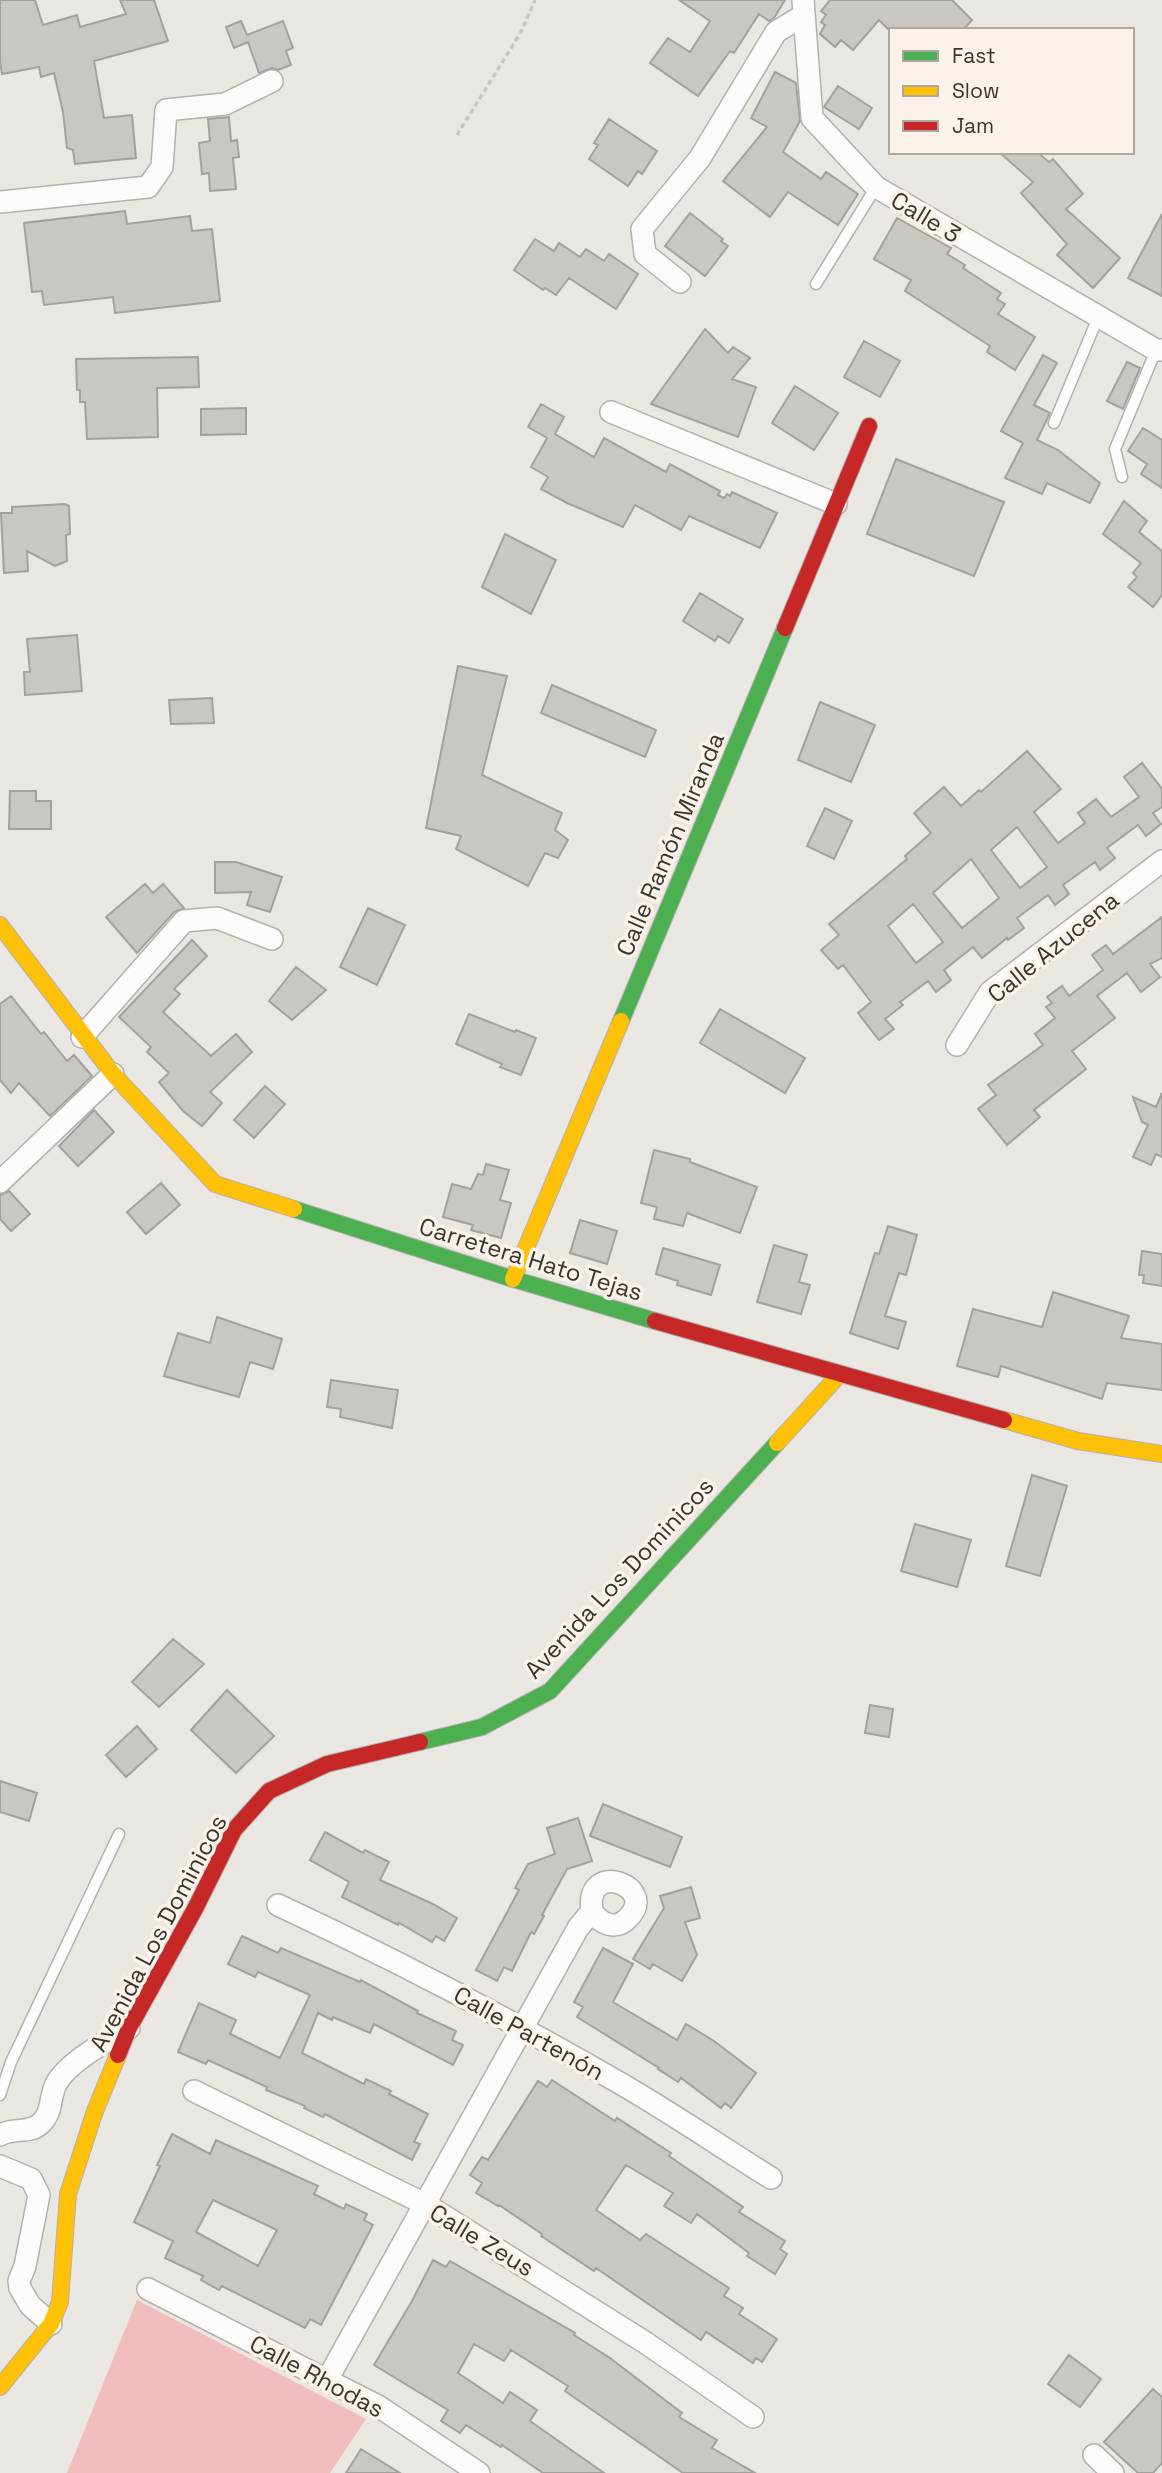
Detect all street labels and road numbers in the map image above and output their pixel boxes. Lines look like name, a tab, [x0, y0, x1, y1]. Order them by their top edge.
street label: Calle 3	[886, 184, 966, 250]
street label: Calle Ramón Miranda	[609, 727, 731, 960]
street label: Calle Azucena	[981, 884, 1125, 1010]
street label: Carretera Hato Tejas	[416, 1210, 646, 1308]
street label: Avenida Los Dominicos	[518, 1471, 720, 1685]
street label: Avenida Los Dominicos	[82, 1809, 234, 2057]
street label: Calle Partenón	[448, 1979, 610, 2087]
street label: Calle Zeus	[424, 2197, 540, 2283]
street label: Calle Rhodas	[244, 2328, 390, 2424]

